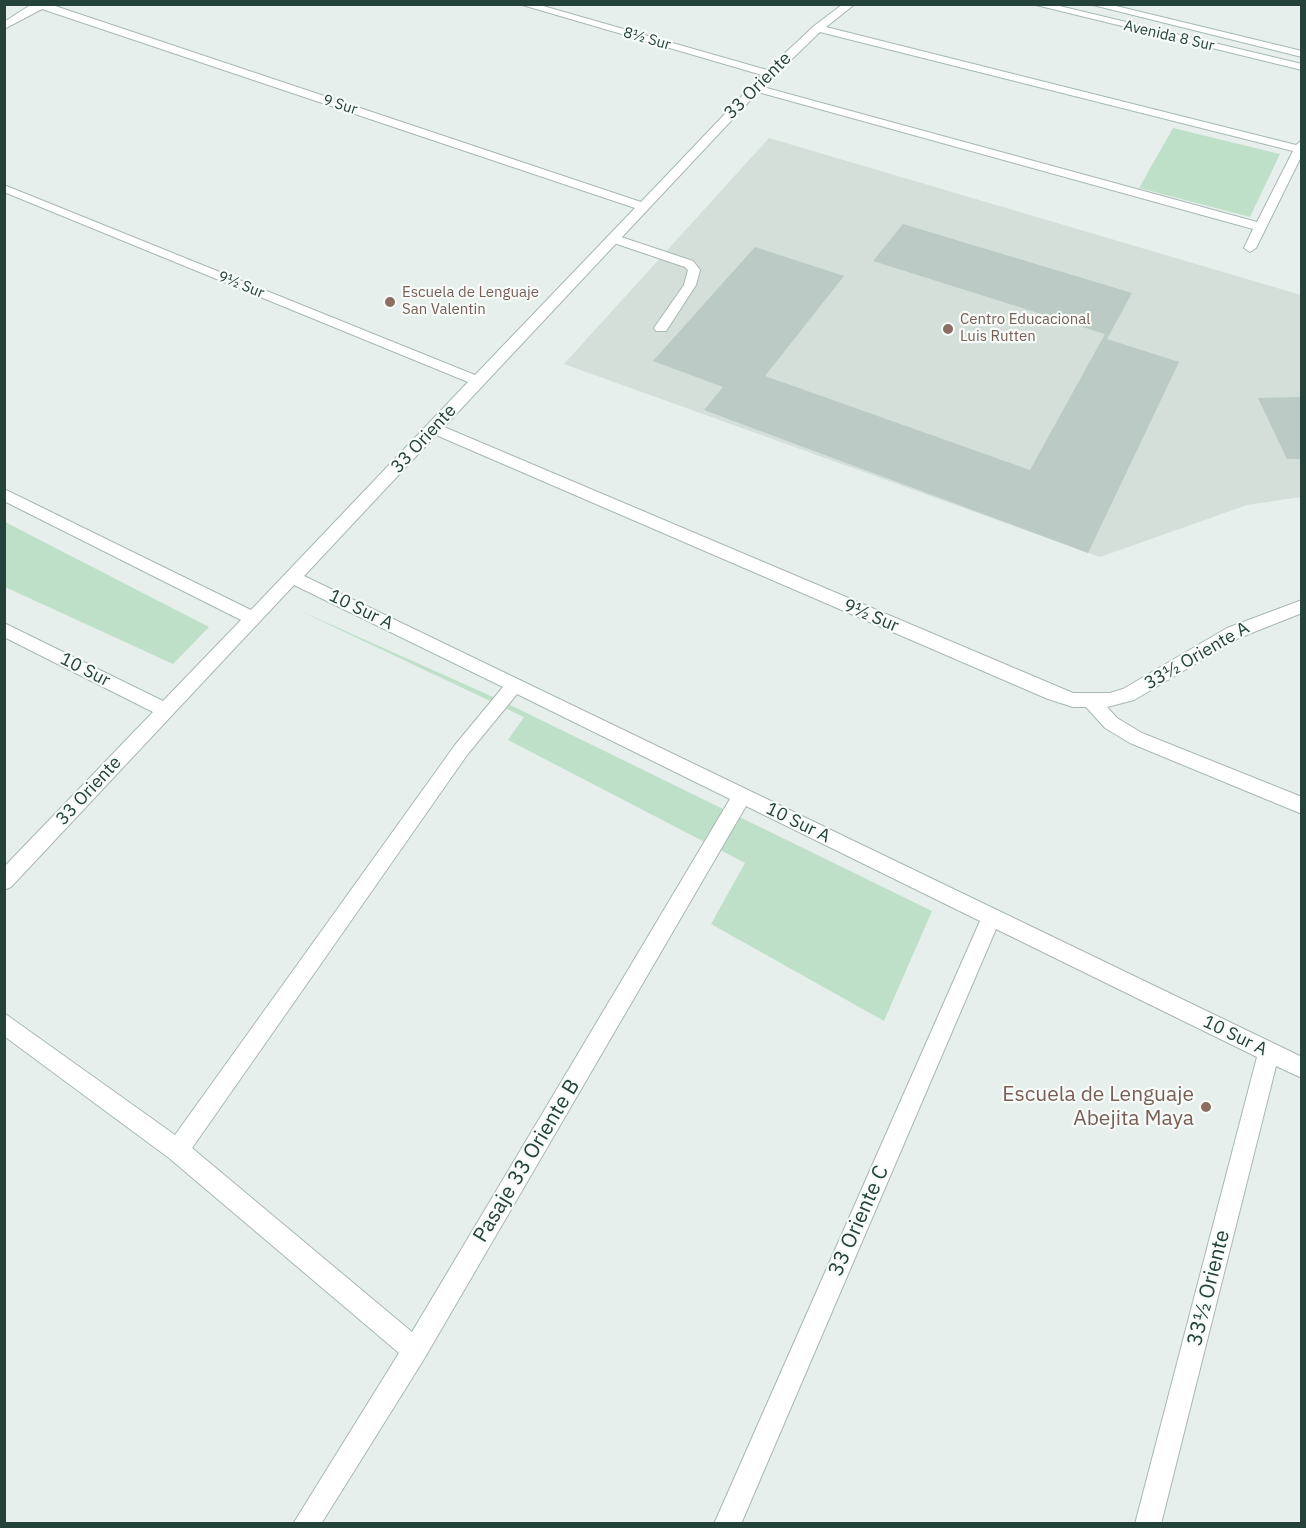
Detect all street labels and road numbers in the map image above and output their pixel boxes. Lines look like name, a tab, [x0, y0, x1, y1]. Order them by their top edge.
street label: Avenida 8 Sur	[1122, 17, 1216, 55]
street label: 8½ Sur	[621, 24, 673, 54]
street label: 33 Oriente	[720, 48, 796, 124]
street label: 9 Sur	[320, 91, 360, 119]
street label: 9½ Sur	[215, 268, 267, 302]
street label: 33 Oriente	[387, 400, 461, 478]
street label: 10 Sur A	[325, 585, 397, 635]
street label: 9½ Sur	[840, 595, 902, 637]
street label: 33½ Oriente A	[1141, 617, 1253, 695]
street label: 10 Sur	[56, 648, 114, 692]
street label: 33 Oriente	[52, 752, 126, 830]
street label: 10 Sur A	[762, 798, 834, 848]
street label: 10 Sur A	[1199, 1011, 1271, 1061]
street label: Pasaje 33 Oriente B	[468, 1075, 586, 1247]
street label: 33 Oriente C	[823, 1162, 895, 1280]
street label: 33½ Oriente	[1182, 1227, 1236, 1349]

